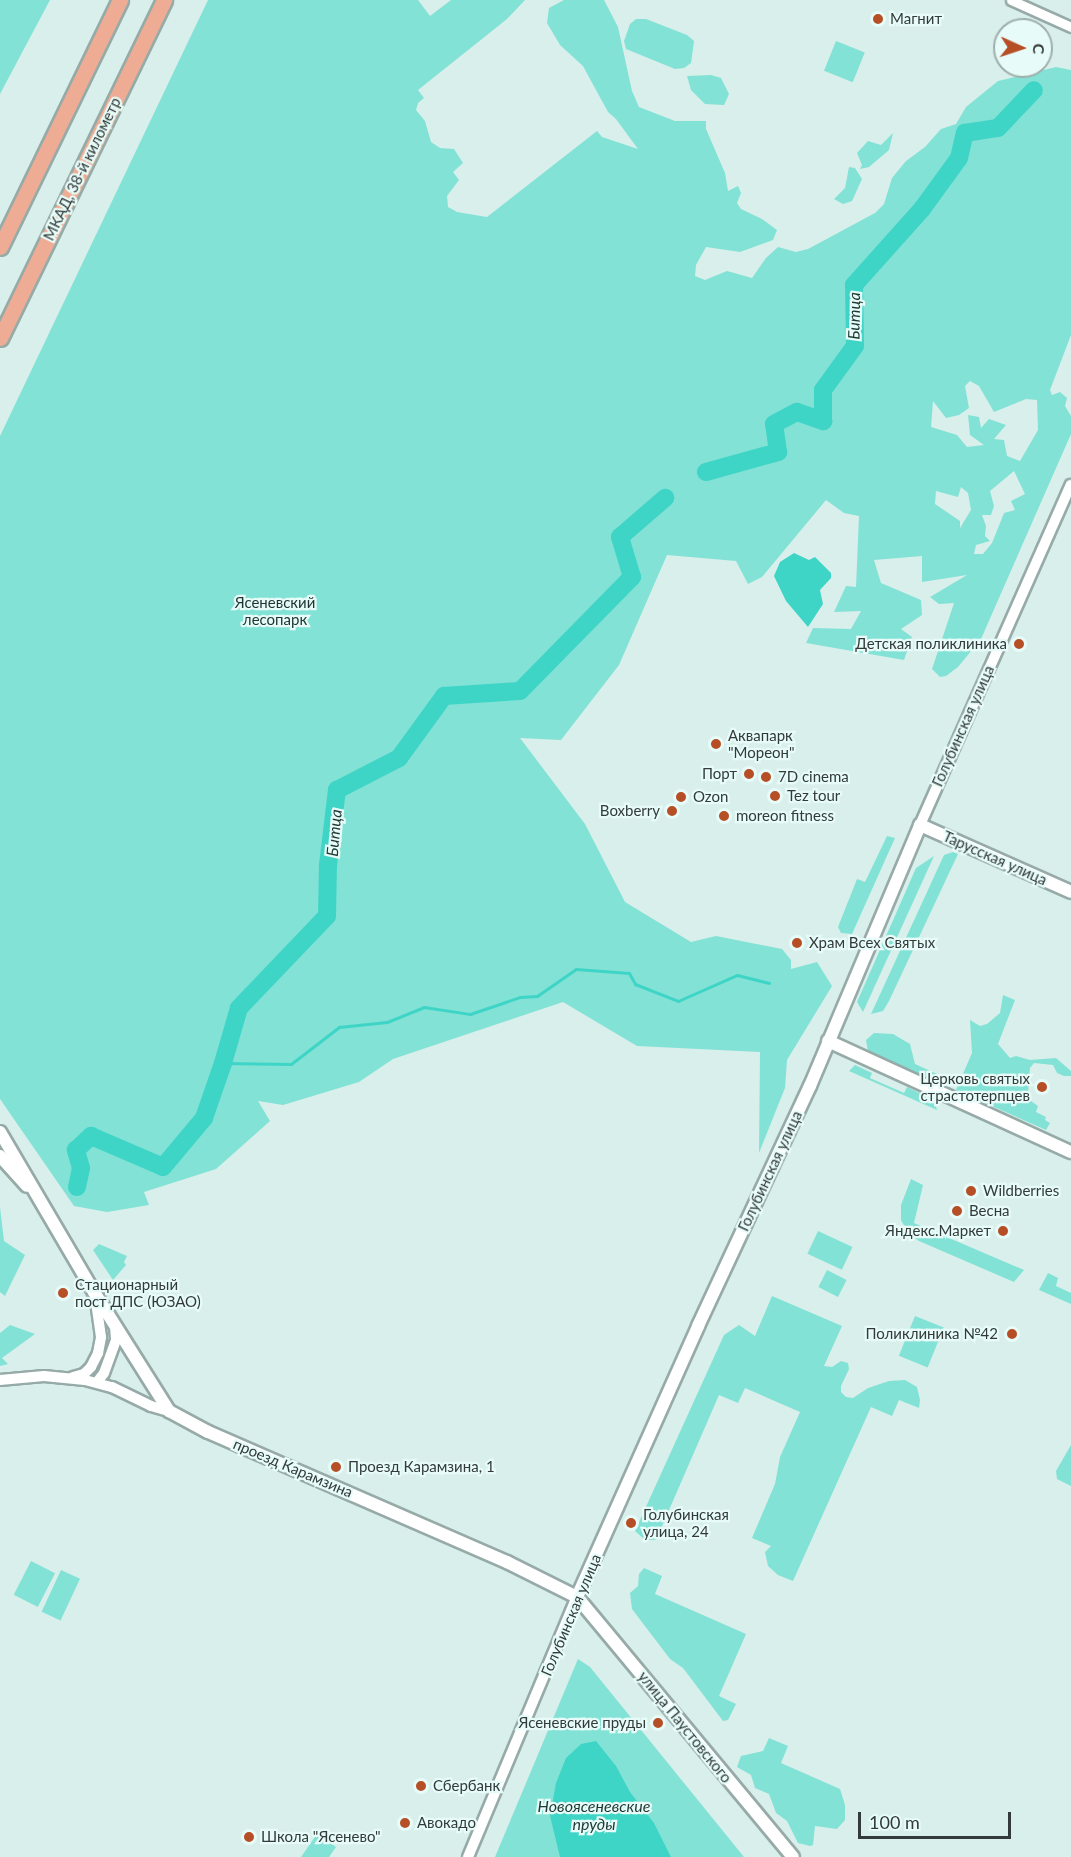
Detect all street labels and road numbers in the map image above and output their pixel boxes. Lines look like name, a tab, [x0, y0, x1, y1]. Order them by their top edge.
street label: МКАД, 38-й километр	[40, 95, 124, 243]
street label: Голубинская улица	[928, 663, 998, 789]
street label: Тарусская улица	[940, 827, 1050, 889]
street label: Голубинская улица	[734, 1108, 806, 1234]
street label: проезд Карамзина	[230, 1435, 356, 1501]
street label: Голубинская улица	[537, 1551, 605, 1679]
street label: улица Паустовского	[634, 1668, 736, 1786]

